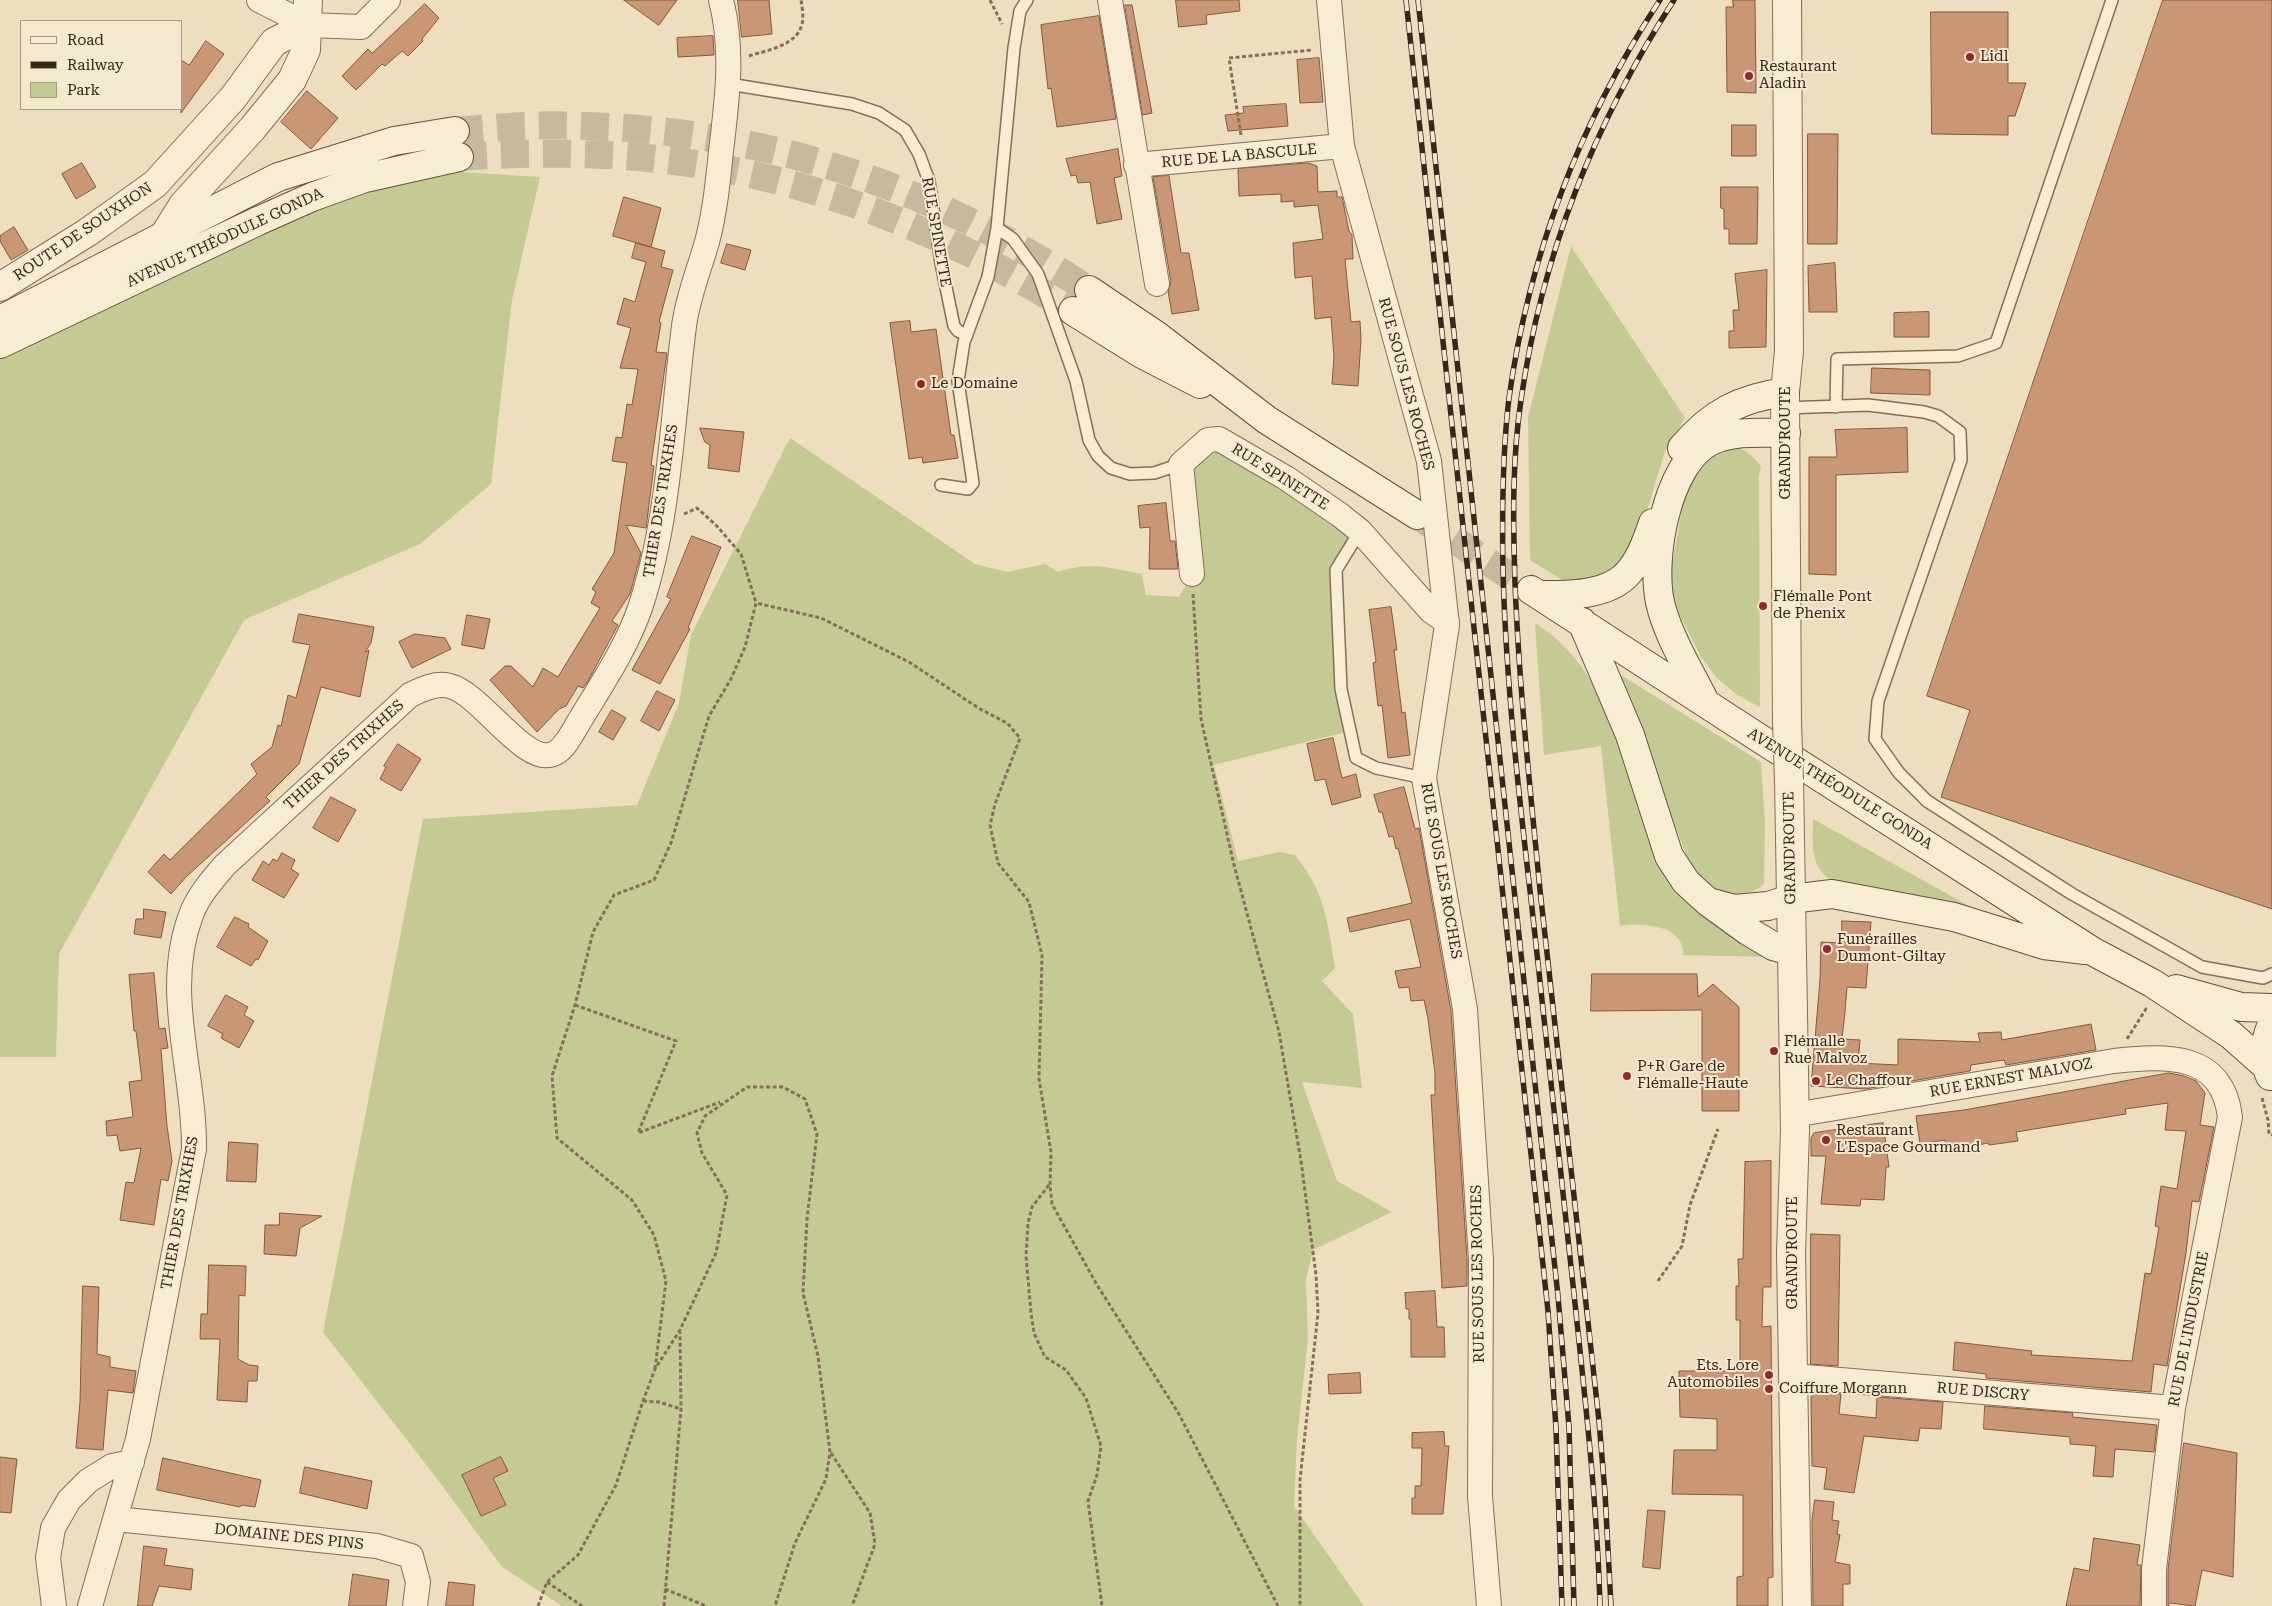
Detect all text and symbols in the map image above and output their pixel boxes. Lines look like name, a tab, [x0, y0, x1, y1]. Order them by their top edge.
legend	[20, 20, 182, 110]
text: Road	[67, 31, 104, 49]
place label: Lidl	[1980, 48, 2008, 66]
marker: Lidl	[1964, 51, 1976, 63]
text: Railway	[67, 56, 124, 74]
place label: Restaurant Aladin	[1759, 58, 1837, 93]
marker: Restaurant Aladin	[1743, 70, 1755, 82]
text: Park	[67, 81, 100, 99]
street label: RUE DE LA BASCULE	[1161, 140, 1317, 172]
street label: RUE SPINETTE	[917, 176, 955, 288]
street label: ROUTE DE SOUXHON	[10, 179, 156, 285]
street label: AVENUE THÉODULE GONDA	[124, 184, 326, 292]
street label: RUE SOUS LES ROCHES	[1374, 296, 1438, 472]
place label: Le Domaine	[931, 375, 1018, 393]
marker: Le Domaine	[915, 378, 927, 390]
street label: GRAND'ROUTE	[1777, 386, 1795, 500]
street label: THIER DES TRIXHES	[640, 423, 682, 579]
street label: RUE SPINETTE	[1228, 440, 1332, 514]
place label: Flémalle Pont de Phenix	[1773, 588, 1872, 623]
marker: Flémalle Pont de Phenix	[1757, 600, 1769, 612]
street label: THIER DES TRIXHES	[280, 696, 408, 814]
street label: AVENUE THÉODULE GONDA	[1744, 724, 1936, 854]
street label: RUE SOUS LES ROCHES	[1417, 782, 1465, 960]
street label: GRAND'ROUTE	[1780, 791, 1800, 905]
place label: Funérailles Dumont-Giltay	[1837, 931, 1946, 966]
marker: Funérailles Dumont-Giltay	[1821, 943, 1833, 955]
place label: Flémalle Rue Malvoz	[1784, 1033, 1867, 1068]
marker: Flémalle Rue Malvoz	[1768, 1045, 1780, 1057]
street label: RUE ERNEST MALVOZ	[1928, 1055, 2094, 1101]
place label: P+R Gare de Flémalle-Haute	[1637, 1058, 1748, 1093]
marker: P+R Gare de Flémalle-Haute	[1621, 1070, 1633, 1082]
place label: Le Chaffour	[1826, 1072, 1912, 1090]
marker: Le Chaffour	[1810, 1075, 1822, 1087]
place label: Restaurant L'Espace Gourmand	[1836, 1122, 1980, 1157]
marker: Restaurant L'Espace Gourmand	[1820, 1134, 1832, 1146]
street label: THIER DES TRIXHES	[158, 1135, 202, 1291]
street label: RUE SOUS LES ROCHES	[1467, 1185, 1489, 1363]
street label: GRAND'ROUTE	[1784, 1196, 1802, 1310]
street label: RUE DE L'INDUSTRIE	[2165, 1250, 2213, 1408]
place label: Ets. Lore Automobiles	[1667, 1357, 1759, 1392]
marker: Ets. Lore Automobiles	[1763, 1369, 1775, 1381]
street label: RUE DISCRY	[1936, 1379, 2030, 1405]
place label: Coiffure Morgann	[1779, 1380, 1907, 1398]
marker: Coiffure Morgann	[1763, 1383, 1775, 1395]
street label: DOMAINE DES PINS	[213, 1520, 365, 1554]

